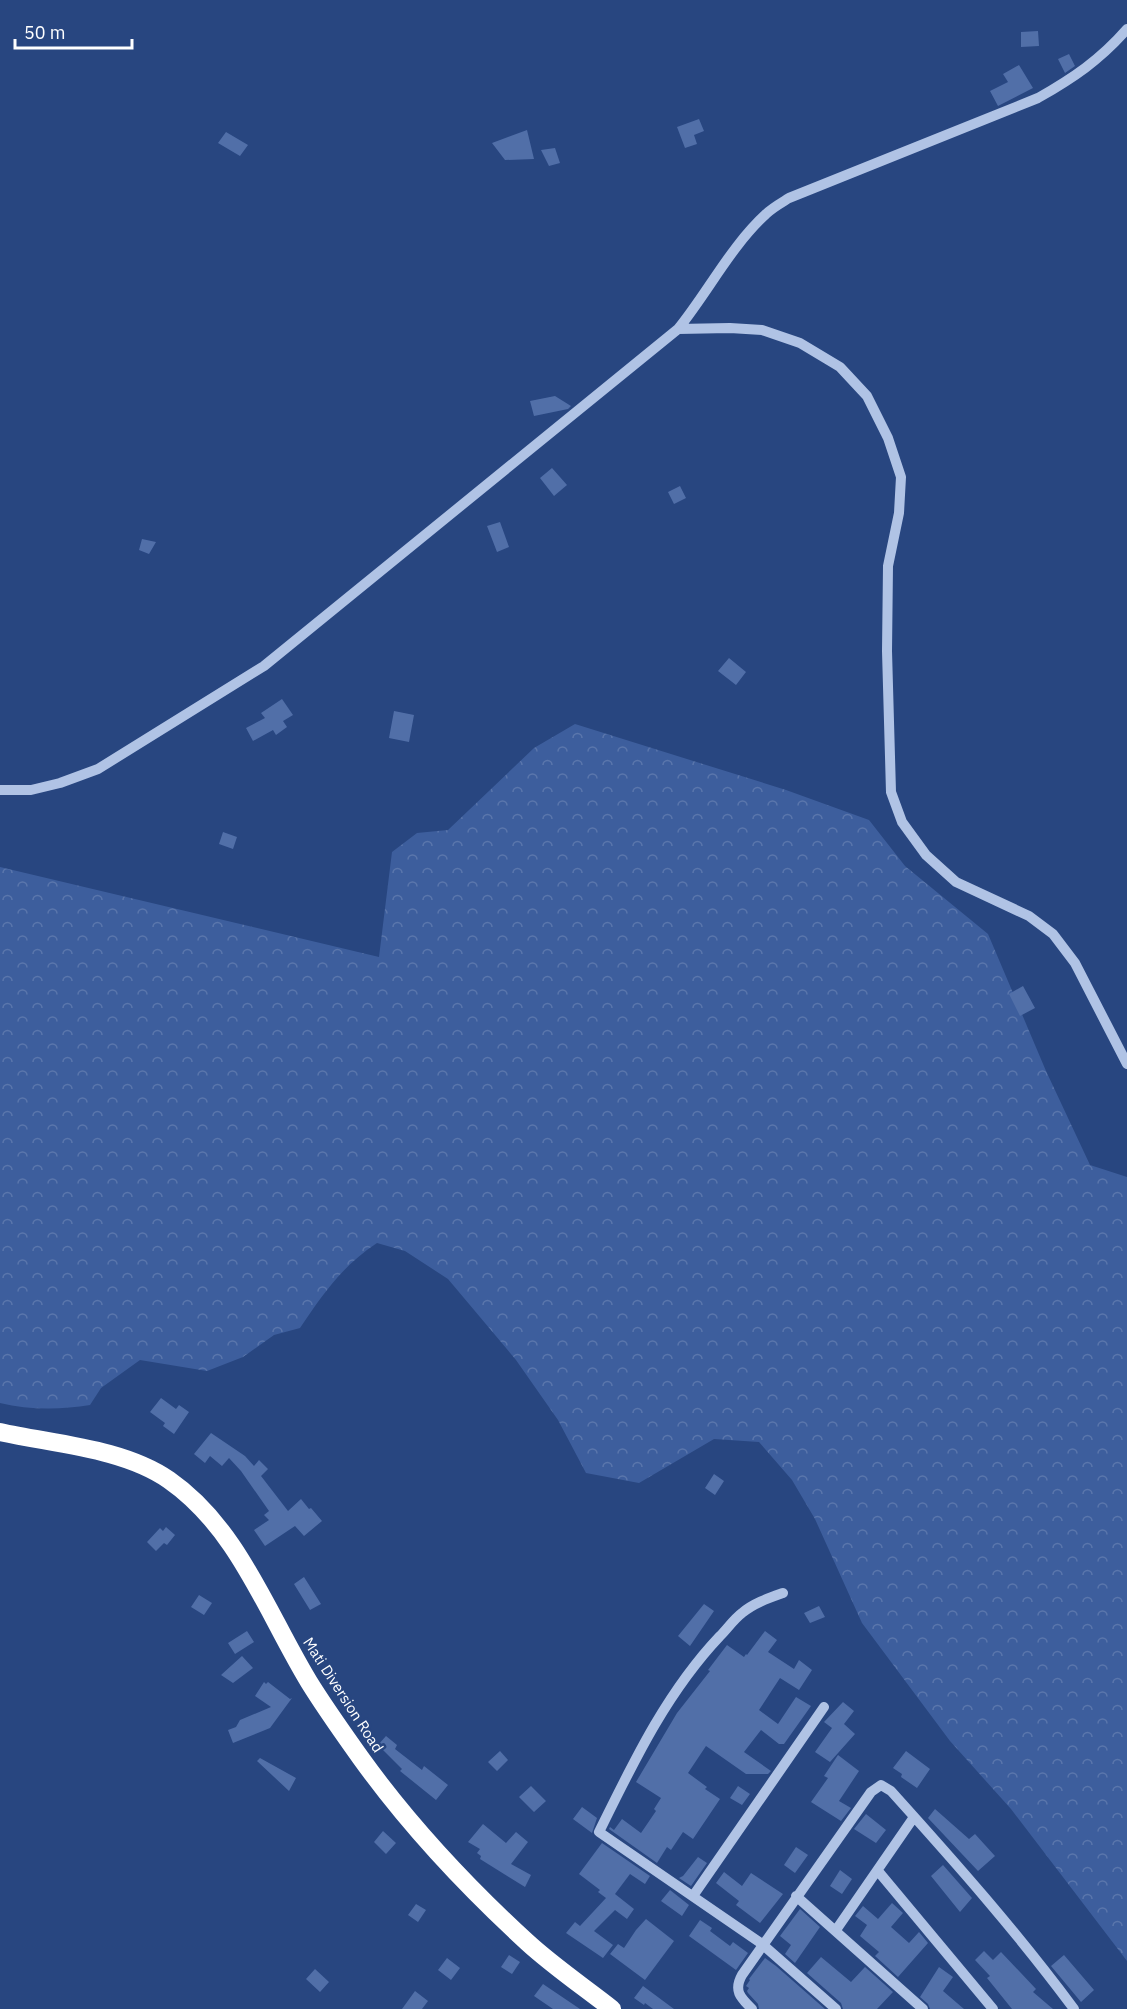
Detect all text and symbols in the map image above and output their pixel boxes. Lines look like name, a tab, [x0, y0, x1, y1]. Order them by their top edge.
scale bar	[15, 12, 132, 50]
text: 50 m	[24, 21, 66, 44]
street label: Mati Diversion Road	[299, 1634, 388, 1756]

